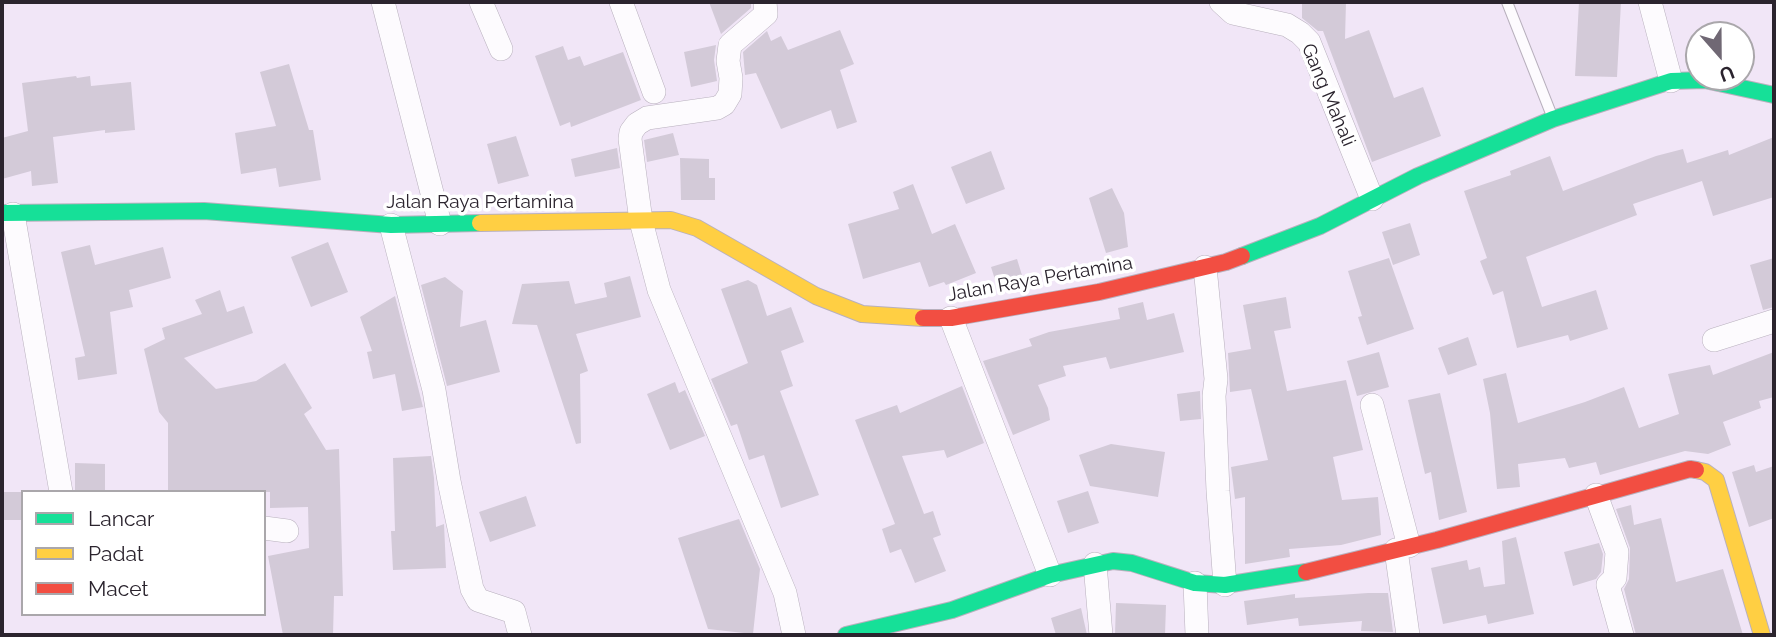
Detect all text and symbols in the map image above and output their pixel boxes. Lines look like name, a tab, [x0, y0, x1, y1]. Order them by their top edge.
north arrow	[1685, 21, 1755, 91]
street label: Gang Mahali	[1296, 40, 1360, 150]
text: U	[1716, 61, 1737, 87]
street label: Jalan Raya Pertamina	[386, 191, 574, 213]
street label: Jalan Raya Pertamina	[946, 251, 1134, 307]
legend	[21, 490, 266, 616]
text: Lancar	[88, 506, 154, 531]
text: Padat	[88, 541, 144, 566]
text: Macet	[88, 576, 148, 601]

